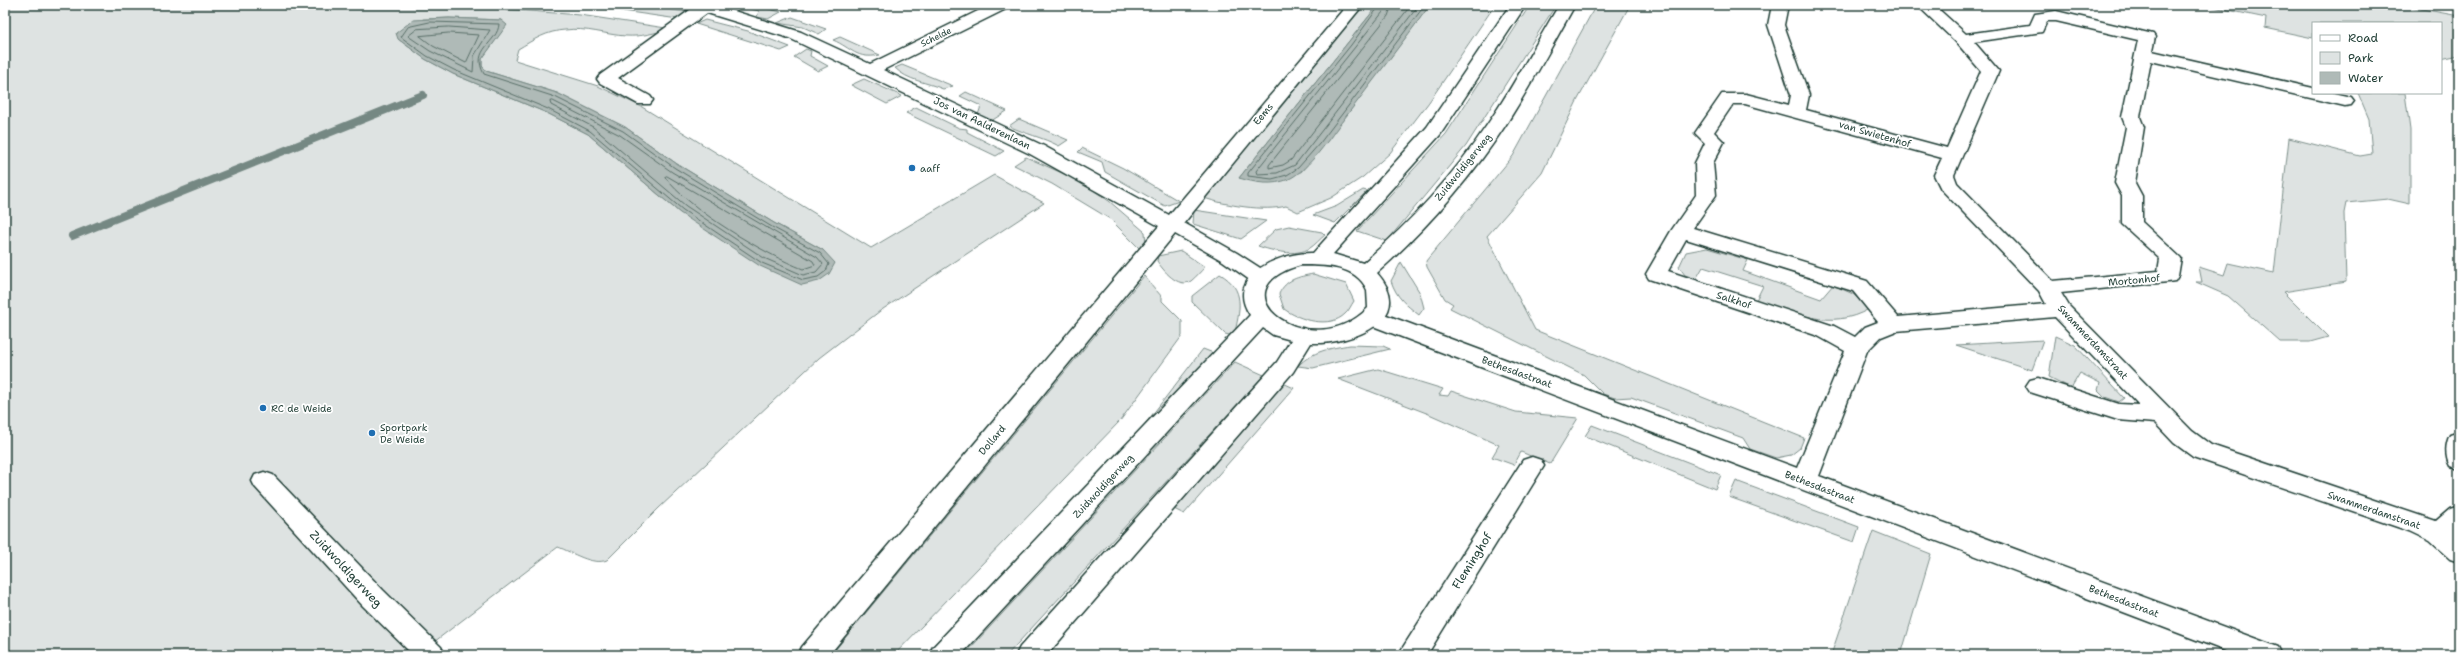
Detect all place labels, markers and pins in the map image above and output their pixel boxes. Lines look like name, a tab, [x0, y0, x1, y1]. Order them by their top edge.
place label: aaff	[920, 162, 940, 175]
marker: aaff	[907, 163, 917, 173]
place label: RC de Weide	[271, 402, 332, 415]
marker: RC de Weide	[258, 403, 268, 413]
place label: Sportpark De Weide	[380, 421, 428, 446]
marker: Sportpark De Weide	[367, 428, 377, 438]

